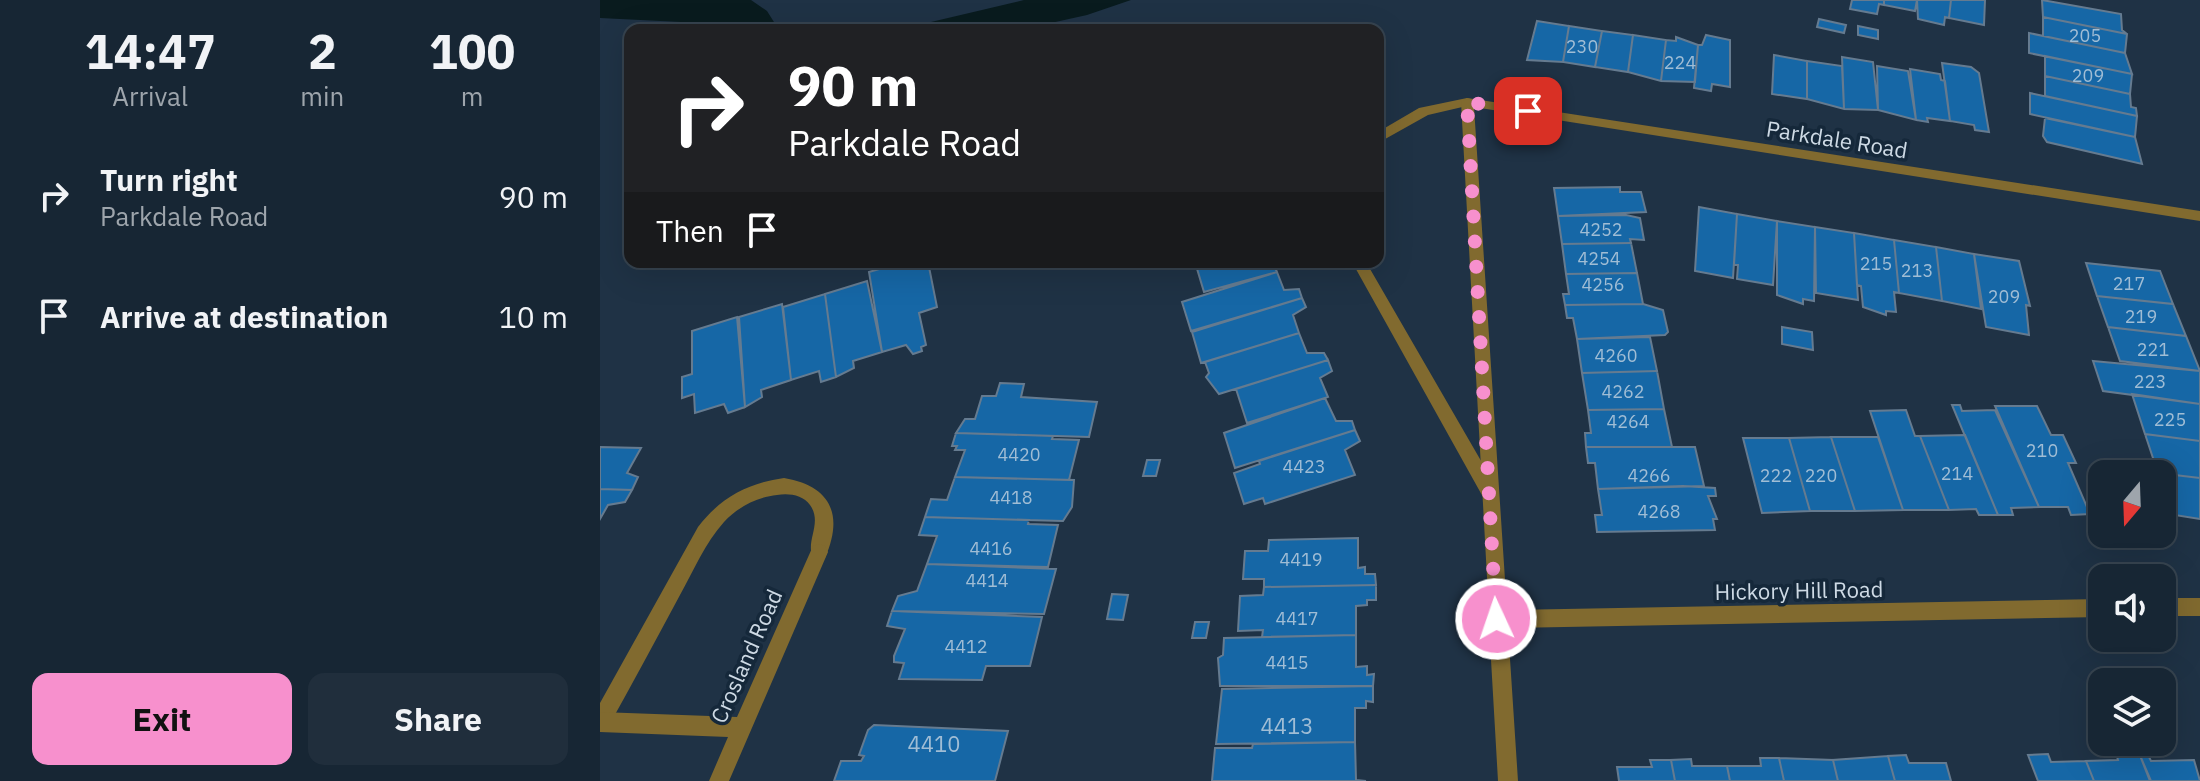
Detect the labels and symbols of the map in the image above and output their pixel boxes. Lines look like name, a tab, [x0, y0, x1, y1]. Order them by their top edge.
house number: 205	[2069, 24, 2101, 47]
house number: 230	[1566, 35, 1598, 58]
house number: 224	[1664, 51, 1696, 74]
house number: 209	[2072, 64, 2104, 87]
pin	[1494, 77, 1562, 145]
street label: Parkdale Road	[1764, 114, 1910, 164]
house number: 4252	[1579, 218, 1623, 241]
house number: 4254	[1577, 247, 1621, 270]
house number: 215	[1860, 252, 1892, 275]
house number: 213	[1901, 259, 1933, 282]
house number: 217	[2113, 272, 2145, 295]
house number: 4256	[1581, 273, 1625, 296]
house number: 209	[1988, 285, 2020, 308]
house number: 219	[2125, 305, 2157, 328]
house number: 221	[2137, 338, 2169, 361]
house number: 4260	[1594, 344, 1638, 367]
house number: 223	[2134, 370, 2166, 393]
house number: 4262	[1601, 380, 1645, 403]
house number: 225	[2154, 408, 2186, 431]
house number: 4264	[1606, 410, 1650, 433]
house number: 210	[2026, 439, 2058, 462]
house number: 4420	[997, 443, 1041, 466]
house number: 4423	[1282, 455, 1326, 478]
north arrow	[2088, 460, 2176, 548]
house number: 214	[1941, 462, 1973, 485]
house number: 4266	[1627, 464, 1671, 487]
house number: 222	[1760, 464, 1792, 487]
house number: 220	[1805, 464, 1837, 487]
house number: 4418	[989, 486, 1033, 509]
house number: 4268	[1637, 500, 1681, 523]
house number: 4416	[969, 537, 1013, 560]
house number: 4419	[1279, 548, 1323, 571]
house number: 4414	[965, 569, 1009, 592]
street label: Hickory Hill Road	[1714, 574, 1884, 606]
position arrow	[1454, 577, 1538, 661]
street label: Crosland Road	[704, 585, 788, 727]
house number: 4417	[1275, 607, 1319, 630]
house number: 4412	[944, 635, 988, 658]
house number: 4415	[1265, 651, 1309, 674]
house number: 4413	[1261, 711, 1313, 740]
house number: 4410	[908, 729, 960, 758]

